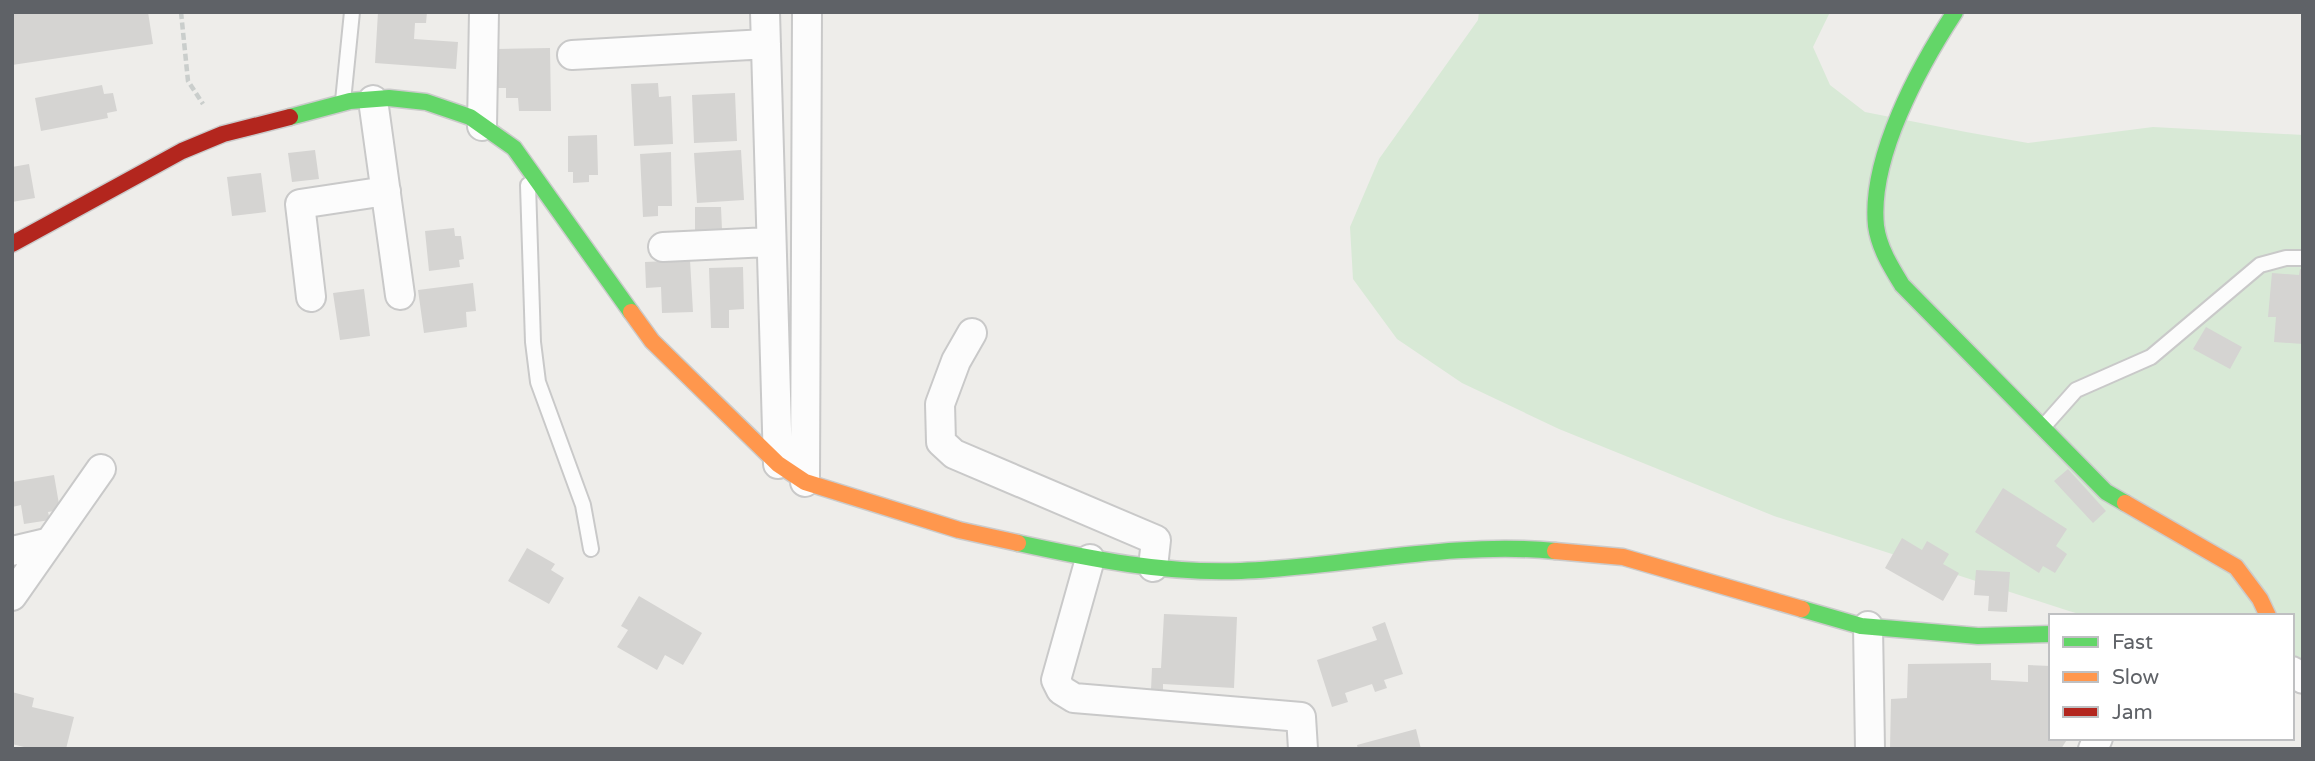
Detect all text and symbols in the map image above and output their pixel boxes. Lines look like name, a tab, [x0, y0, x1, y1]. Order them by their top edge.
legend	[2049, 614, 2294, 740]
text: Fast	[2112, 630, 2153, 655]
text: Slow	[2112, 665, 2160, 690]
text: Jam	[2112, 700, 2153, 725]

